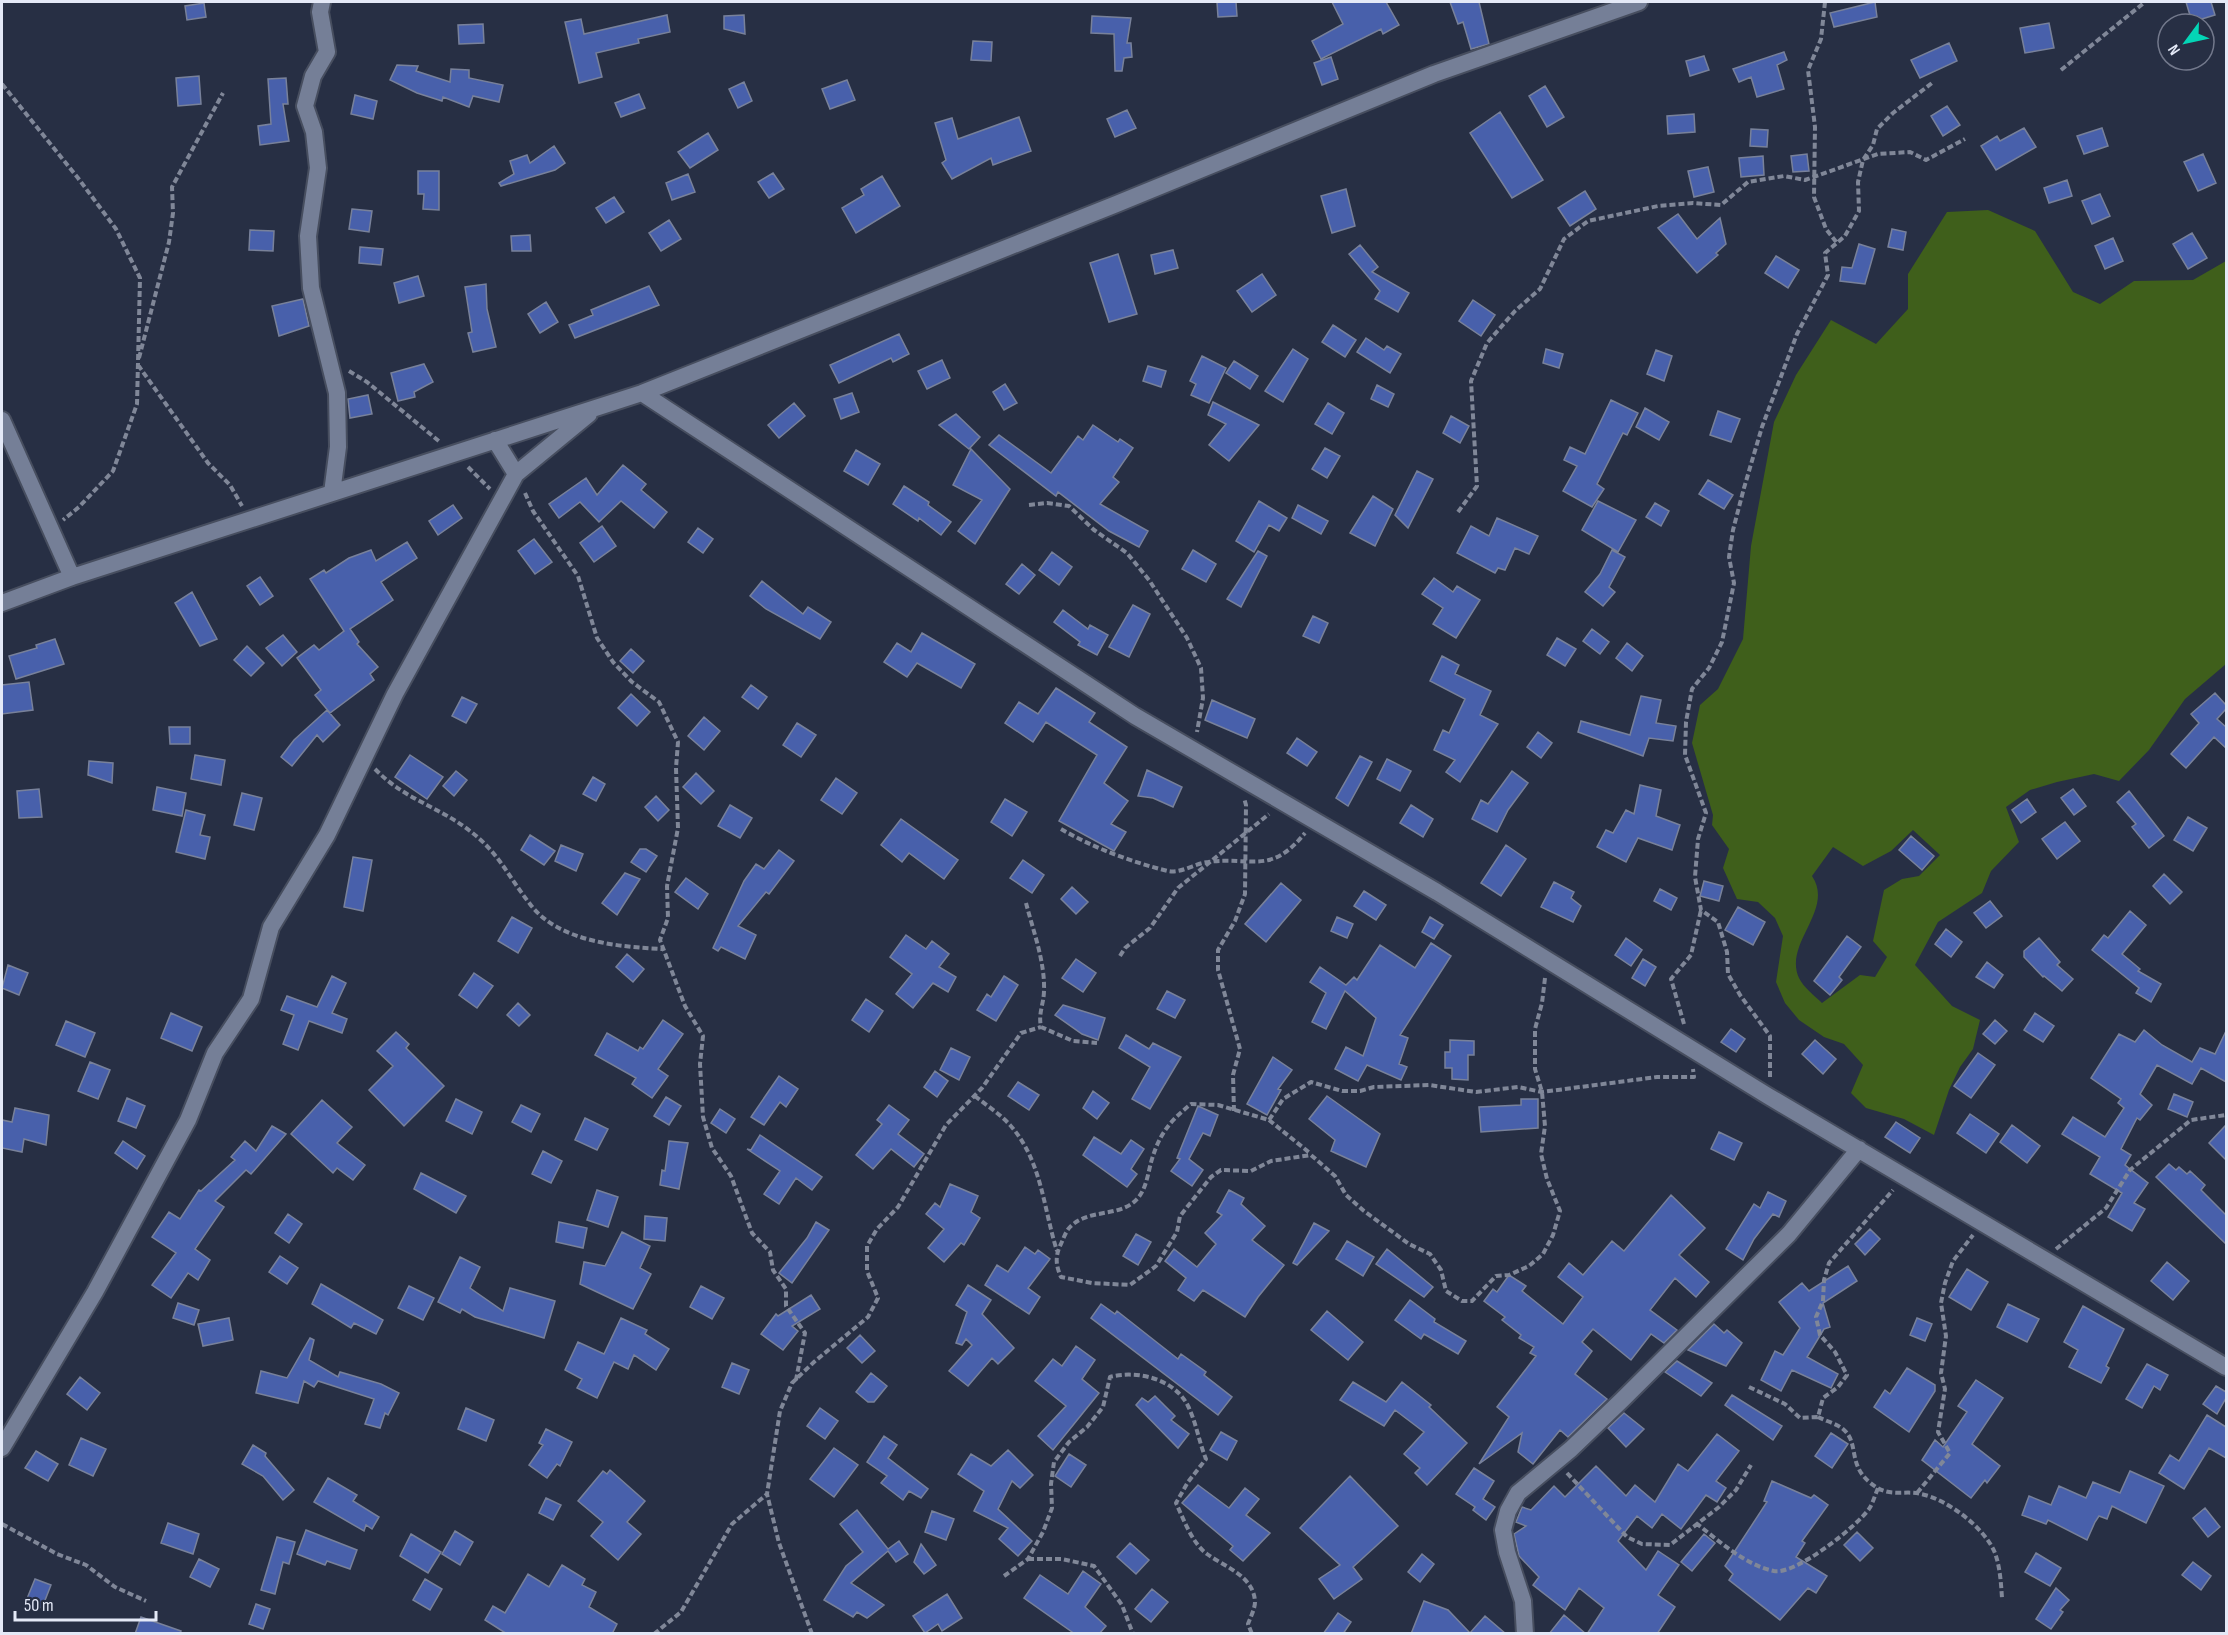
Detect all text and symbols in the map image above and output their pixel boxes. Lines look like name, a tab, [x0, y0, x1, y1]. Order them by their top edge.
north arrow	[2156, 12, 2216, 72]
text: N	[2164, 41, 2185, 58]
scale bar	[15, 1584, 156, 1622]
text: 50 m	[24, 1595, 54, 1616]

